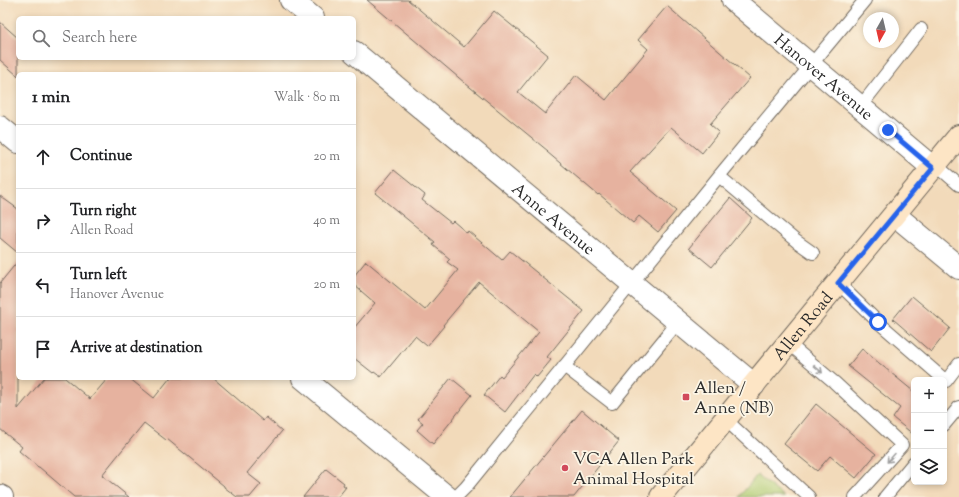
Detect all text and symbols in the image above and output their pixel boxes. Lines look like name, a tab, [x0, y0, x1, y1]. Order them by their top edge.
north arrow	[863, 12, 899, 48]
search box	[16, 16, 356, 60]
icon: search	[30, 27, 52, 49]
text: Search here	[62, 28, 137, 49]
street label: Hanover Avenue	[768, 29, 878, 127]
text: 1 min	[32, 86, 70, 110]
text: Walk · 80 m	[274, 89, 340, 107]
route end	[879, 121, 897, 139]
icon: ahead	[32, 146, 54, 168]
text: Continue	[70, 146, 132, 167]
text: 20 m	[314, 148, 340, 166]
street label: Anne Avenue	[506, 178, 600, 262]
text: Turn right	[70, 201, 136, 222]
icon: right	[32, 210, 54, 232]
text: 40 m	[313, 212, 340, 230]
text: Allen Road	[70, 222, 133, 240]
text: Turn left	[70, 265, 127, 286]
icon: left	[32, 274, 54, 296]
text: 20 m	[314, 276, 340, 294]
text: Hanover Avenue	[70, 286, 164, 304]
street label: Allen Road	[768, 287, 840, 367]
route start	[869, 313, 887, 331]
icon: arrive	[32, 338, 54, 360]
text: Arrive at destination	[70, 338, 203, 359]
one-way arrow	[813, 364, 823, 373]
place label: Allen / Anne (NB)	[694, 377, 774, 421]
map controls	[911, 377, 947, 485]
button: +	[911, 377, 947, 413]
marker: Allen / Anne (NB)	[681, 392, 691, 402]
button: −	[911, 413, 947, 449]
place label: VCA Allen Park Animal Hospital	[573, 448, 694, 492]
button: layers	[911, 449, 947, 485]
one-way arrow	[886, 452, 895, 463]
marker: VCA Allen Park Animal Hospital	[560, 463, 570, 473]

